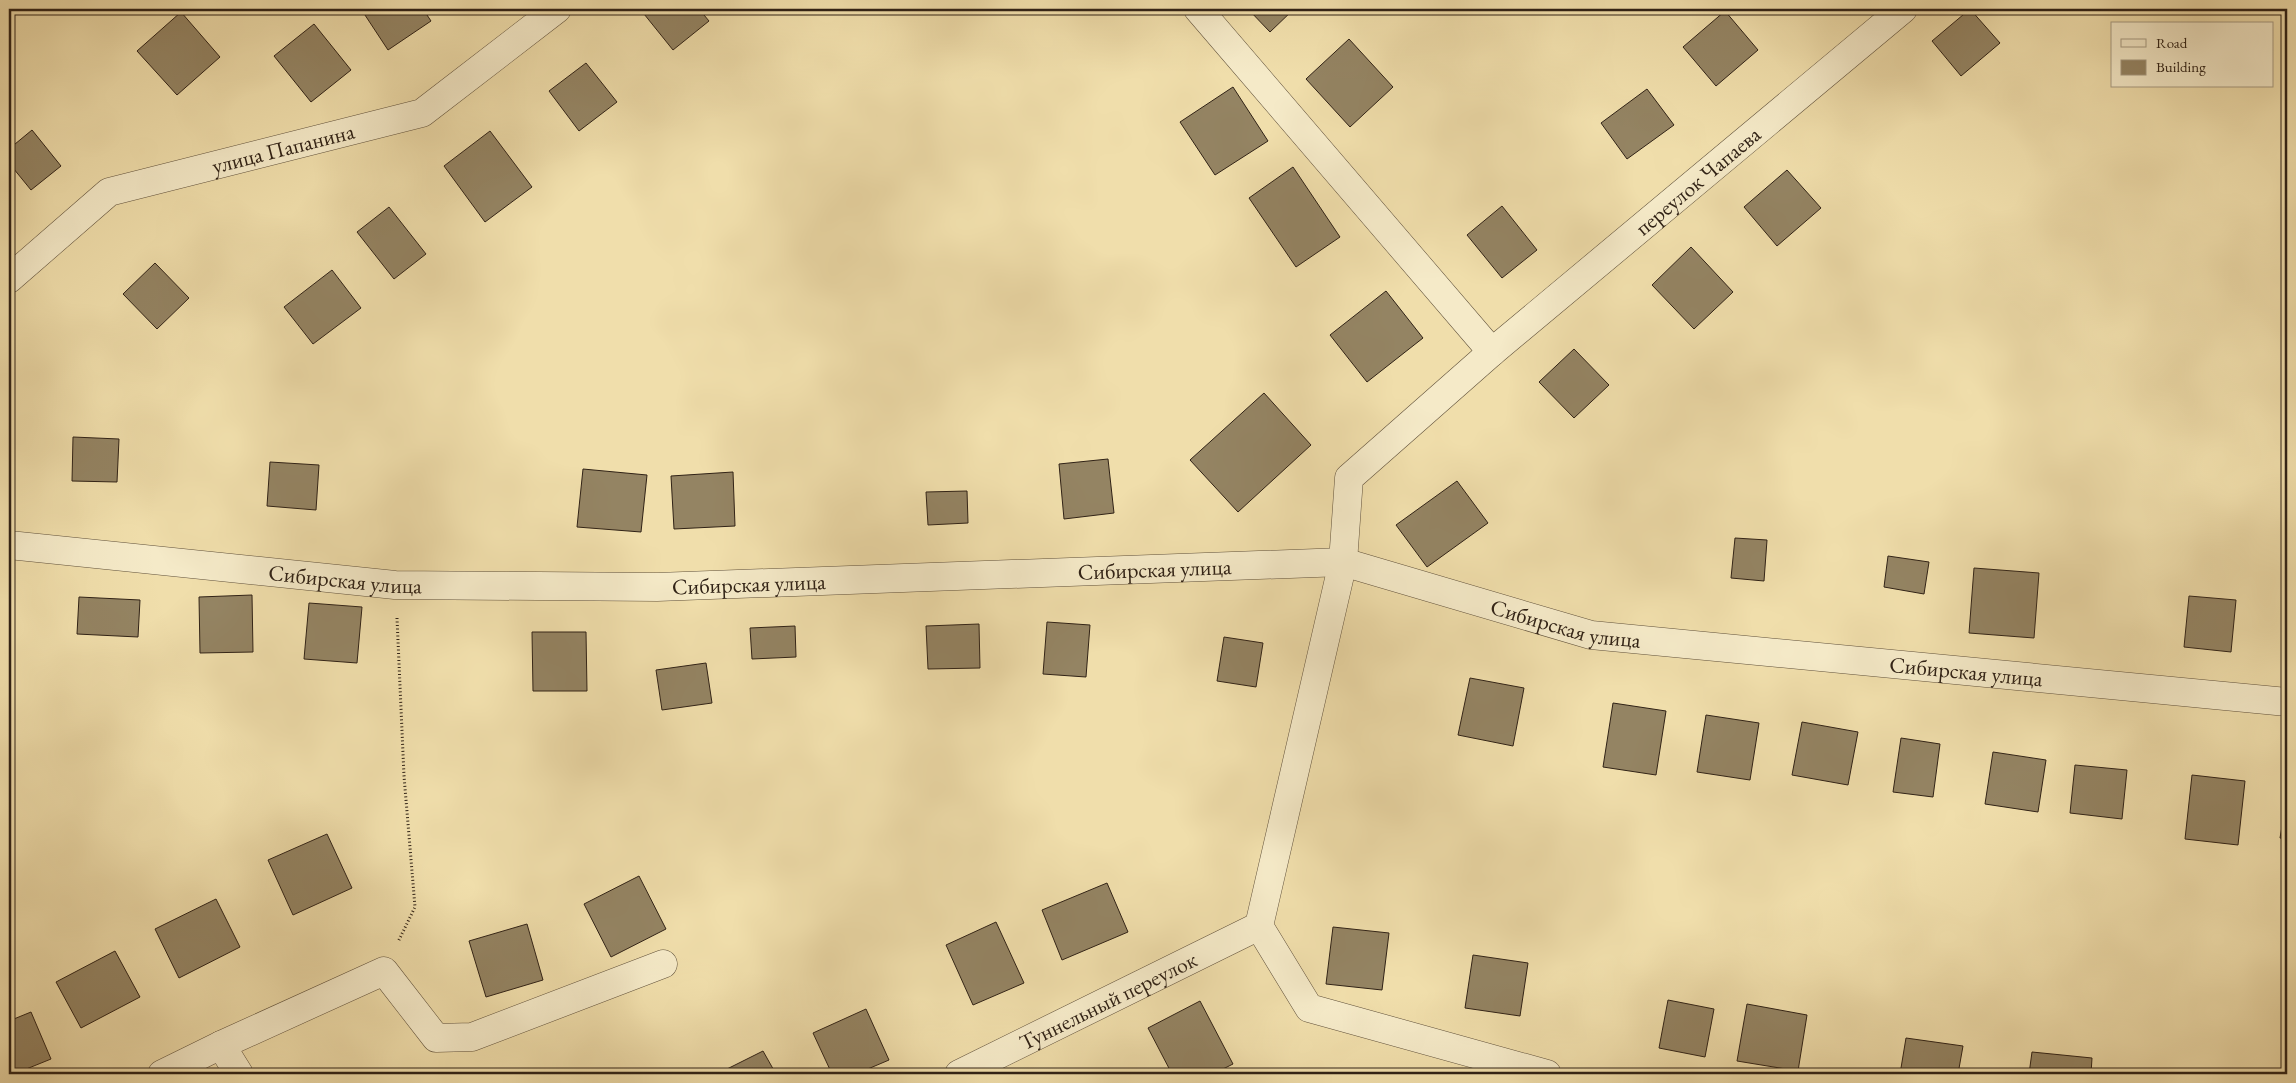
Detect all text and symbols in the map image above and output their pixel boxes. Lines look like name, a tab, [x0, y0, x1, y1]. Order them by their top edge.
legend	[2111, 22, 2274, 88]
text: Road	[2156, 33, 2188, 52]
text: Building	[2156, 57, 2206, 76]
street label: улица Папанина	[209, 116, 358, 180]
street label: переулок Чапаева	[1628, 119, 1767, 241]
street label: Сибирская улица	[1077, 552, 1232, 586]
street label: Сибирская улица	[267, 557, 422, 600]
street label: Сибирская улица	[671, 566, 827, 601]
street label: Сибирская улица	[1487, 592, 1642, 654]
street label: Сибирская улица	[1888, 649, 2044, 693]
street label: Туннельный переулок	[1014, 944, 1202, 1057]

